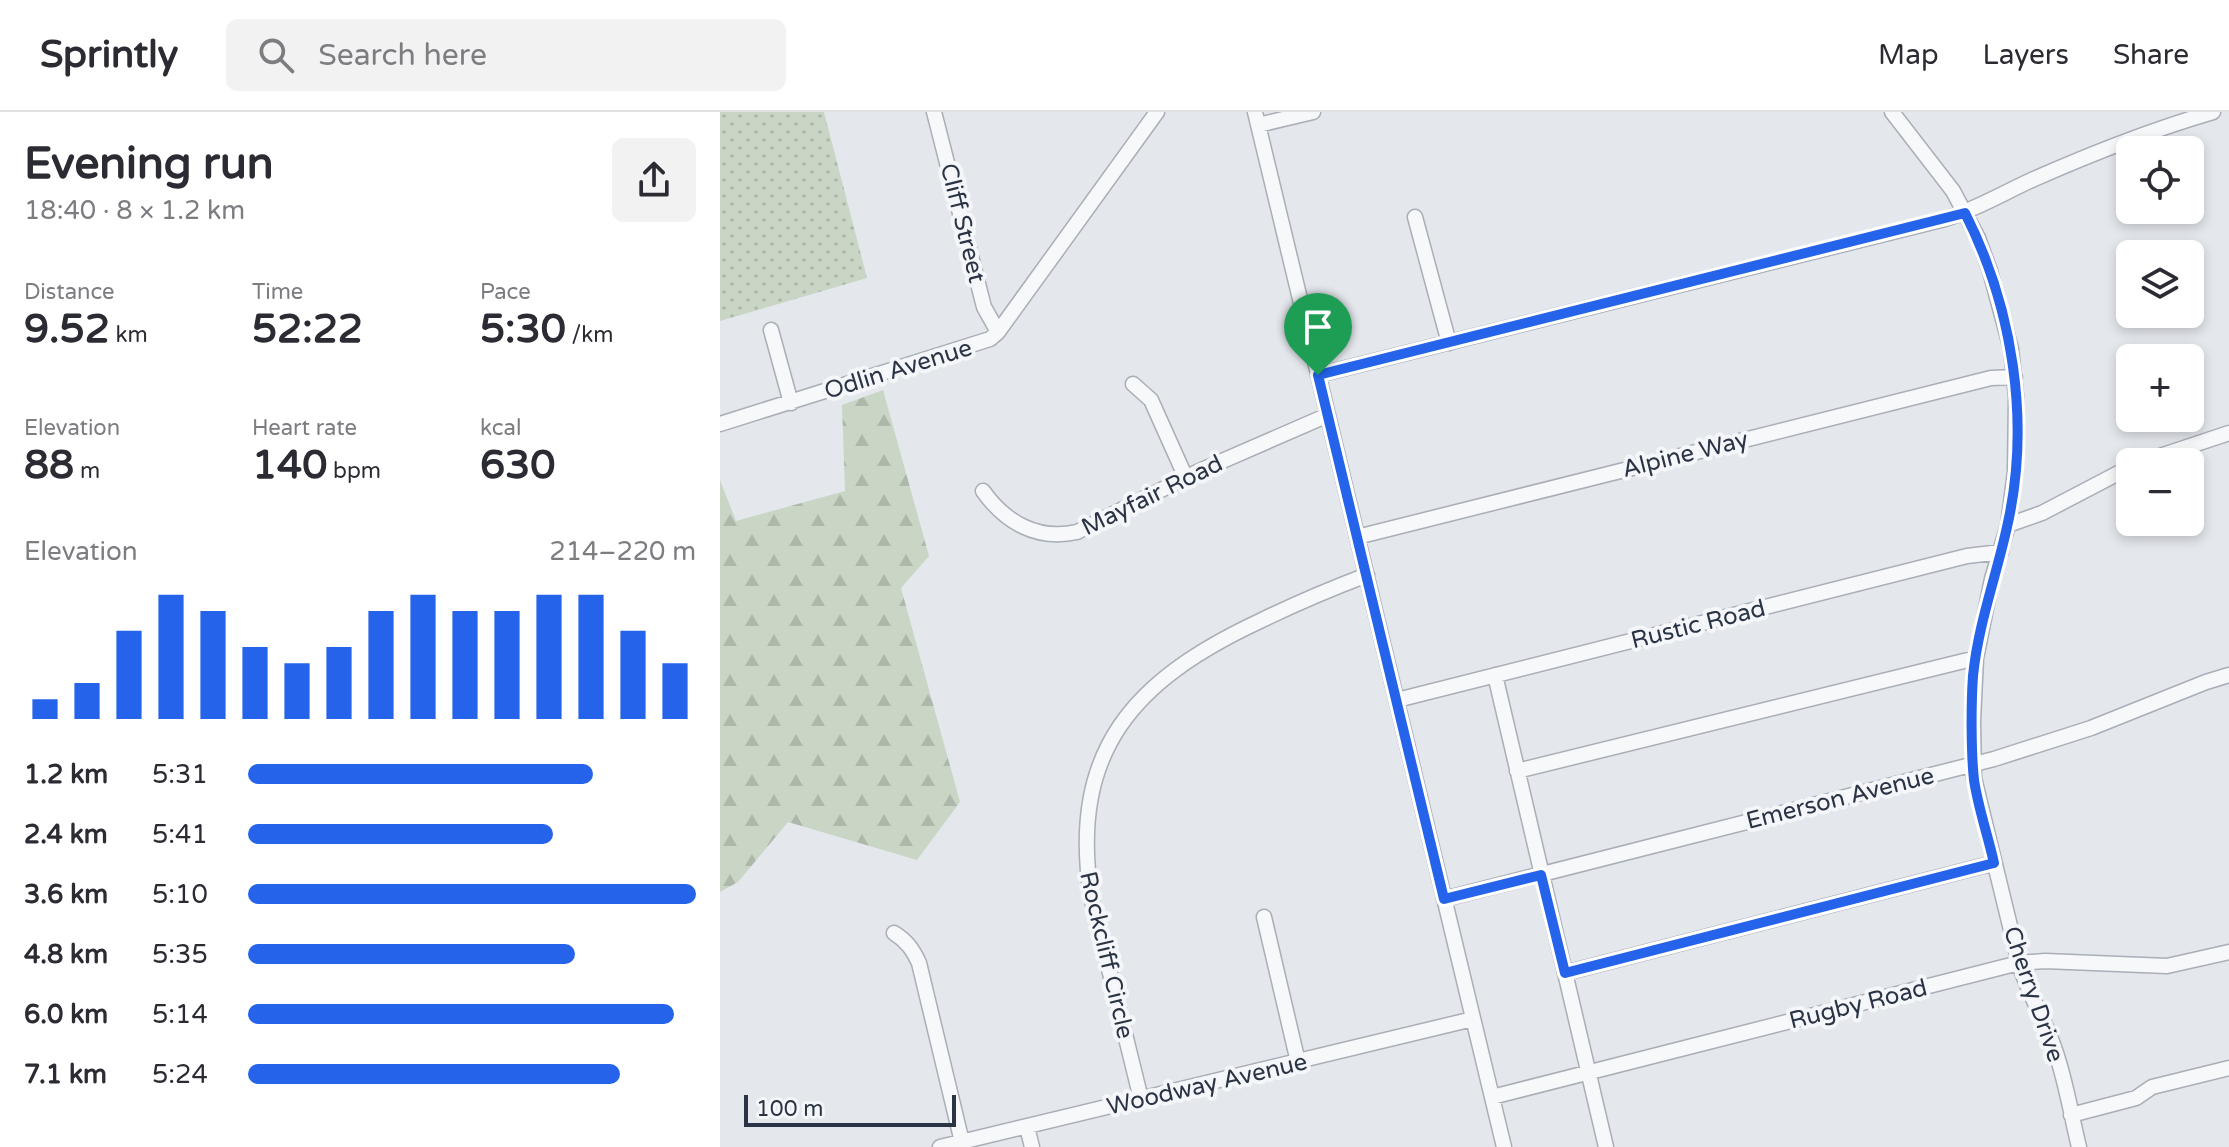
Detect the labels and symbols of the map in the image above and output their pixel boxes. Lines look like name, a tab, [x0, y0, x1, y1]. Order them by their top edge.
street label: Cliff Street	[934, 160, 991, 286]
pin	[1284, 293, 1352, 375]
street label: Odlin Avenue	[821, 333, 975, 406]
street label: Alpine Way	[1619, 425, 1751, 484]
street label: Mayfair Road	[1077, 449, 1227, 542]
street label: Rustic Road	[1628, 594, 1768, 655]
street label: Emerson Avenue	[1743, 761, 1937, 836]
street label: Rockcliff Circle	[1073, 869, 1140, 1042]
street label: Cherry Drive	[1997, 923, 2070, 1066]
street label: Rugby Road	[1786, 973, 1930, 1036]
street label: Woodway Avenue	[1104, 1047, 1310, 1122]
scale bar	[744, 1091, 956, 1127]

